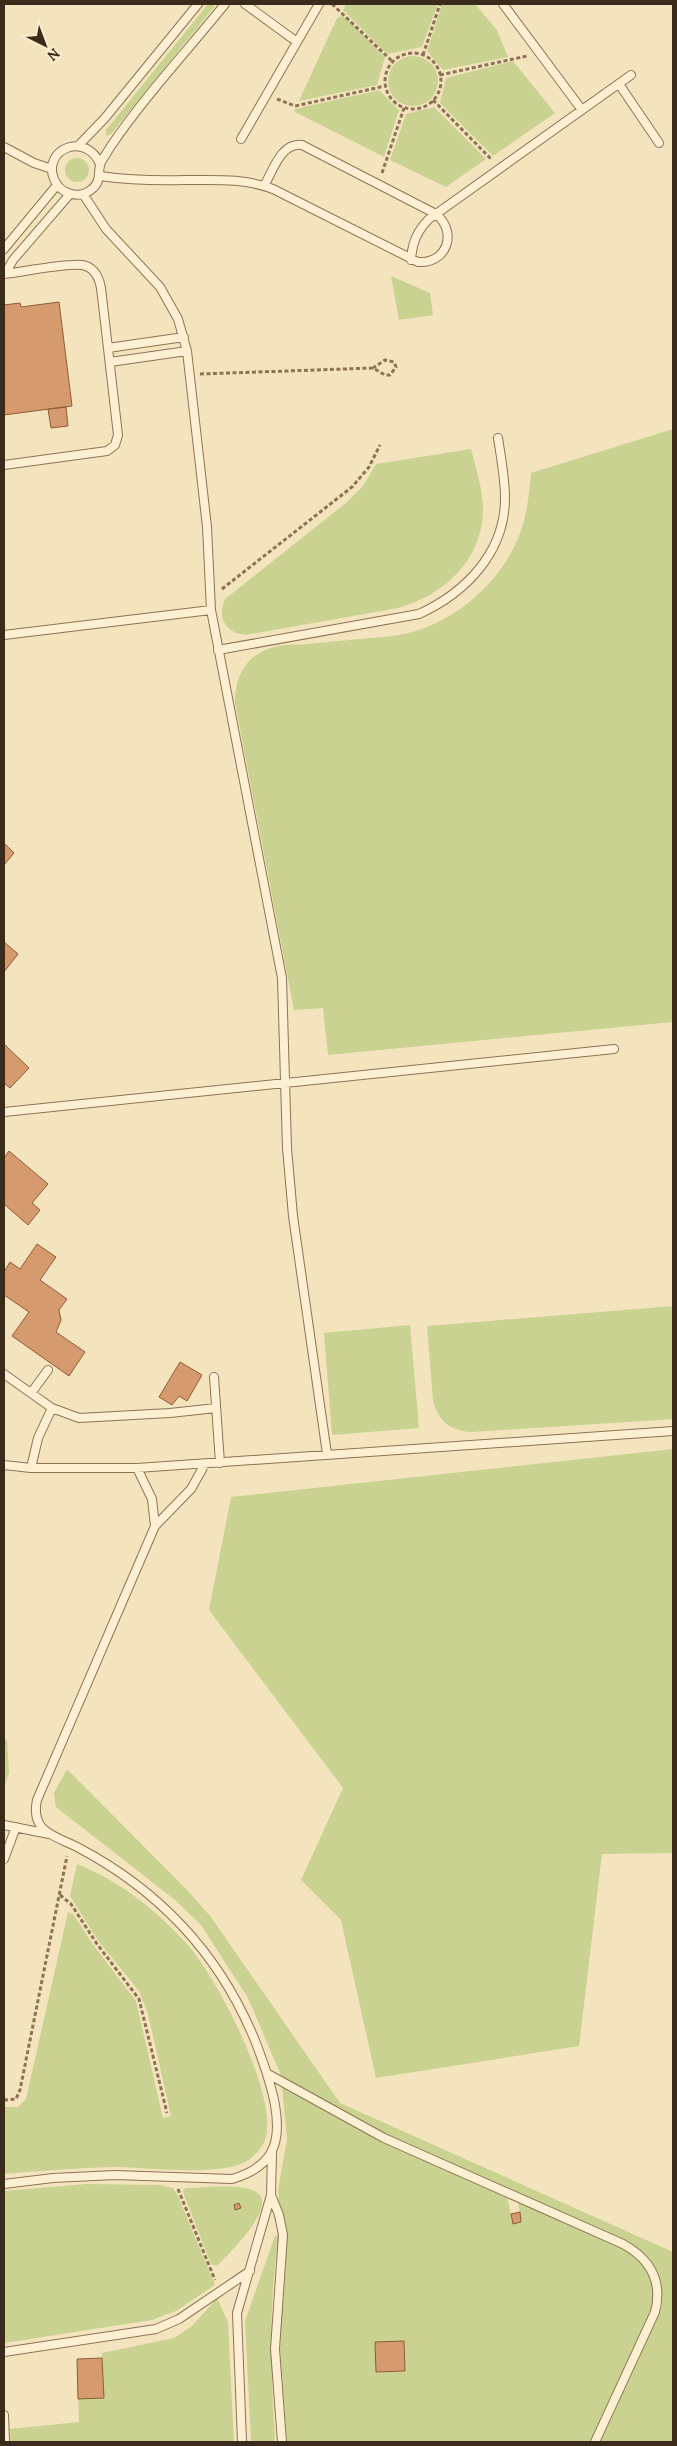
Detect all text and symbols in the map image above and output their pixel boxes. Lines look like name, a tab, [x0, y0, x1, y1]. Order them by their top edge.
north arrow	[20, 20, 70, 70]
text: N	[44, 44, 64, 65]

